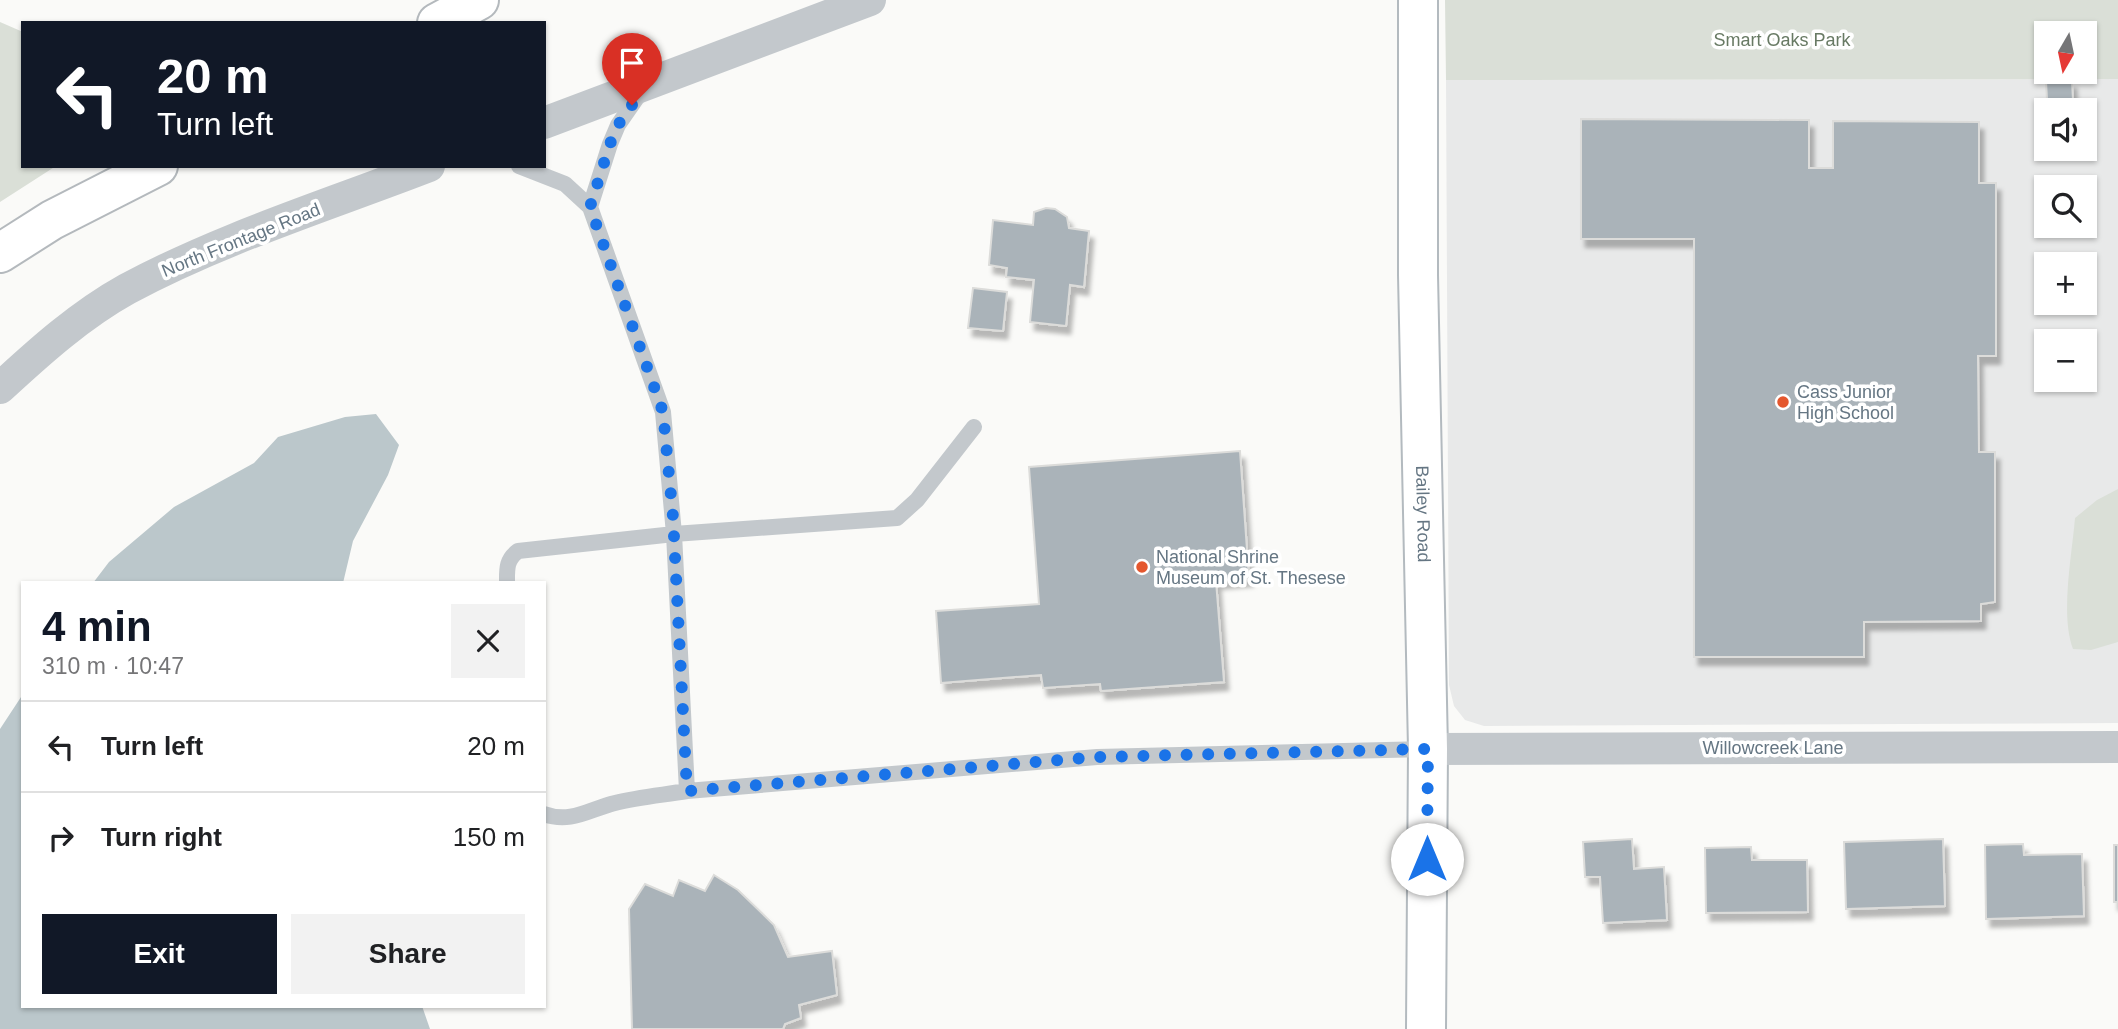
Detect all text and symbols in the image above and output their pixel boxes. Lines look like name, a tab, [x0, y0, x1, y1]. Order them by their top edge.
north arrow	[2034, 21, 2096, 84]
map controls	[2034, 21, 2097, 392]
park label: Smart Oaks Park	[1713, 30, 1852, 50]
pin	[602, 33, 662, 105]
icon: arrive	[613, 44, 651, 82]
icon: left	[42, 49, 133, 140]
text: 20 m	[157, 49, 269, 103]
button: sound	[2034, 98, 2097, 161]
text: Turn left	[157, 106, 273, 142]
button: search	[2034, 175, 2097, 238]
street label: North Frontage Road	[159, 199, 323, 281]
button: +	[2034, 252, 2097, 315]
button: −	[2034, 329, 2097, 392]
place label: Cass Junior High School	[1797, 382, 1894, 423]
marker: Cass Junior High School	[1775, 394, 1791, 410]
street label: Bailey Road	[1412, 465, 1434, 563]
place label: National Shrine Museum of St. Thesese	[1156, 547, 1346, 588]
marker: National Shrine Museum of St. Thesese	[1134, 559, 1150, 575]
text: 4 min	[42, 603, 152, 650]
button: close	[451, 604, 525, 678]
text: 310 m · 10:47	[42, 653, 184, 679]
icon: left	[42, 728, 80, 766]
text: Turn left	[101, 731, 203, 761]
text: 20 m	[467, 731, 525, 761]
street label: Willowcreek Lane	[1702, 738, 1844, 758]
icon: right	[42, 819, 80, 857]
text: Turn right	[101, 822, 222, 852]
text: 150 m	[453, 822, 525, 852]
position arrow	[1390, 822, 1464, 896]
button: Exit	[42, 914, 277, 994]
button: Share	[291, 914, 525, 994]

